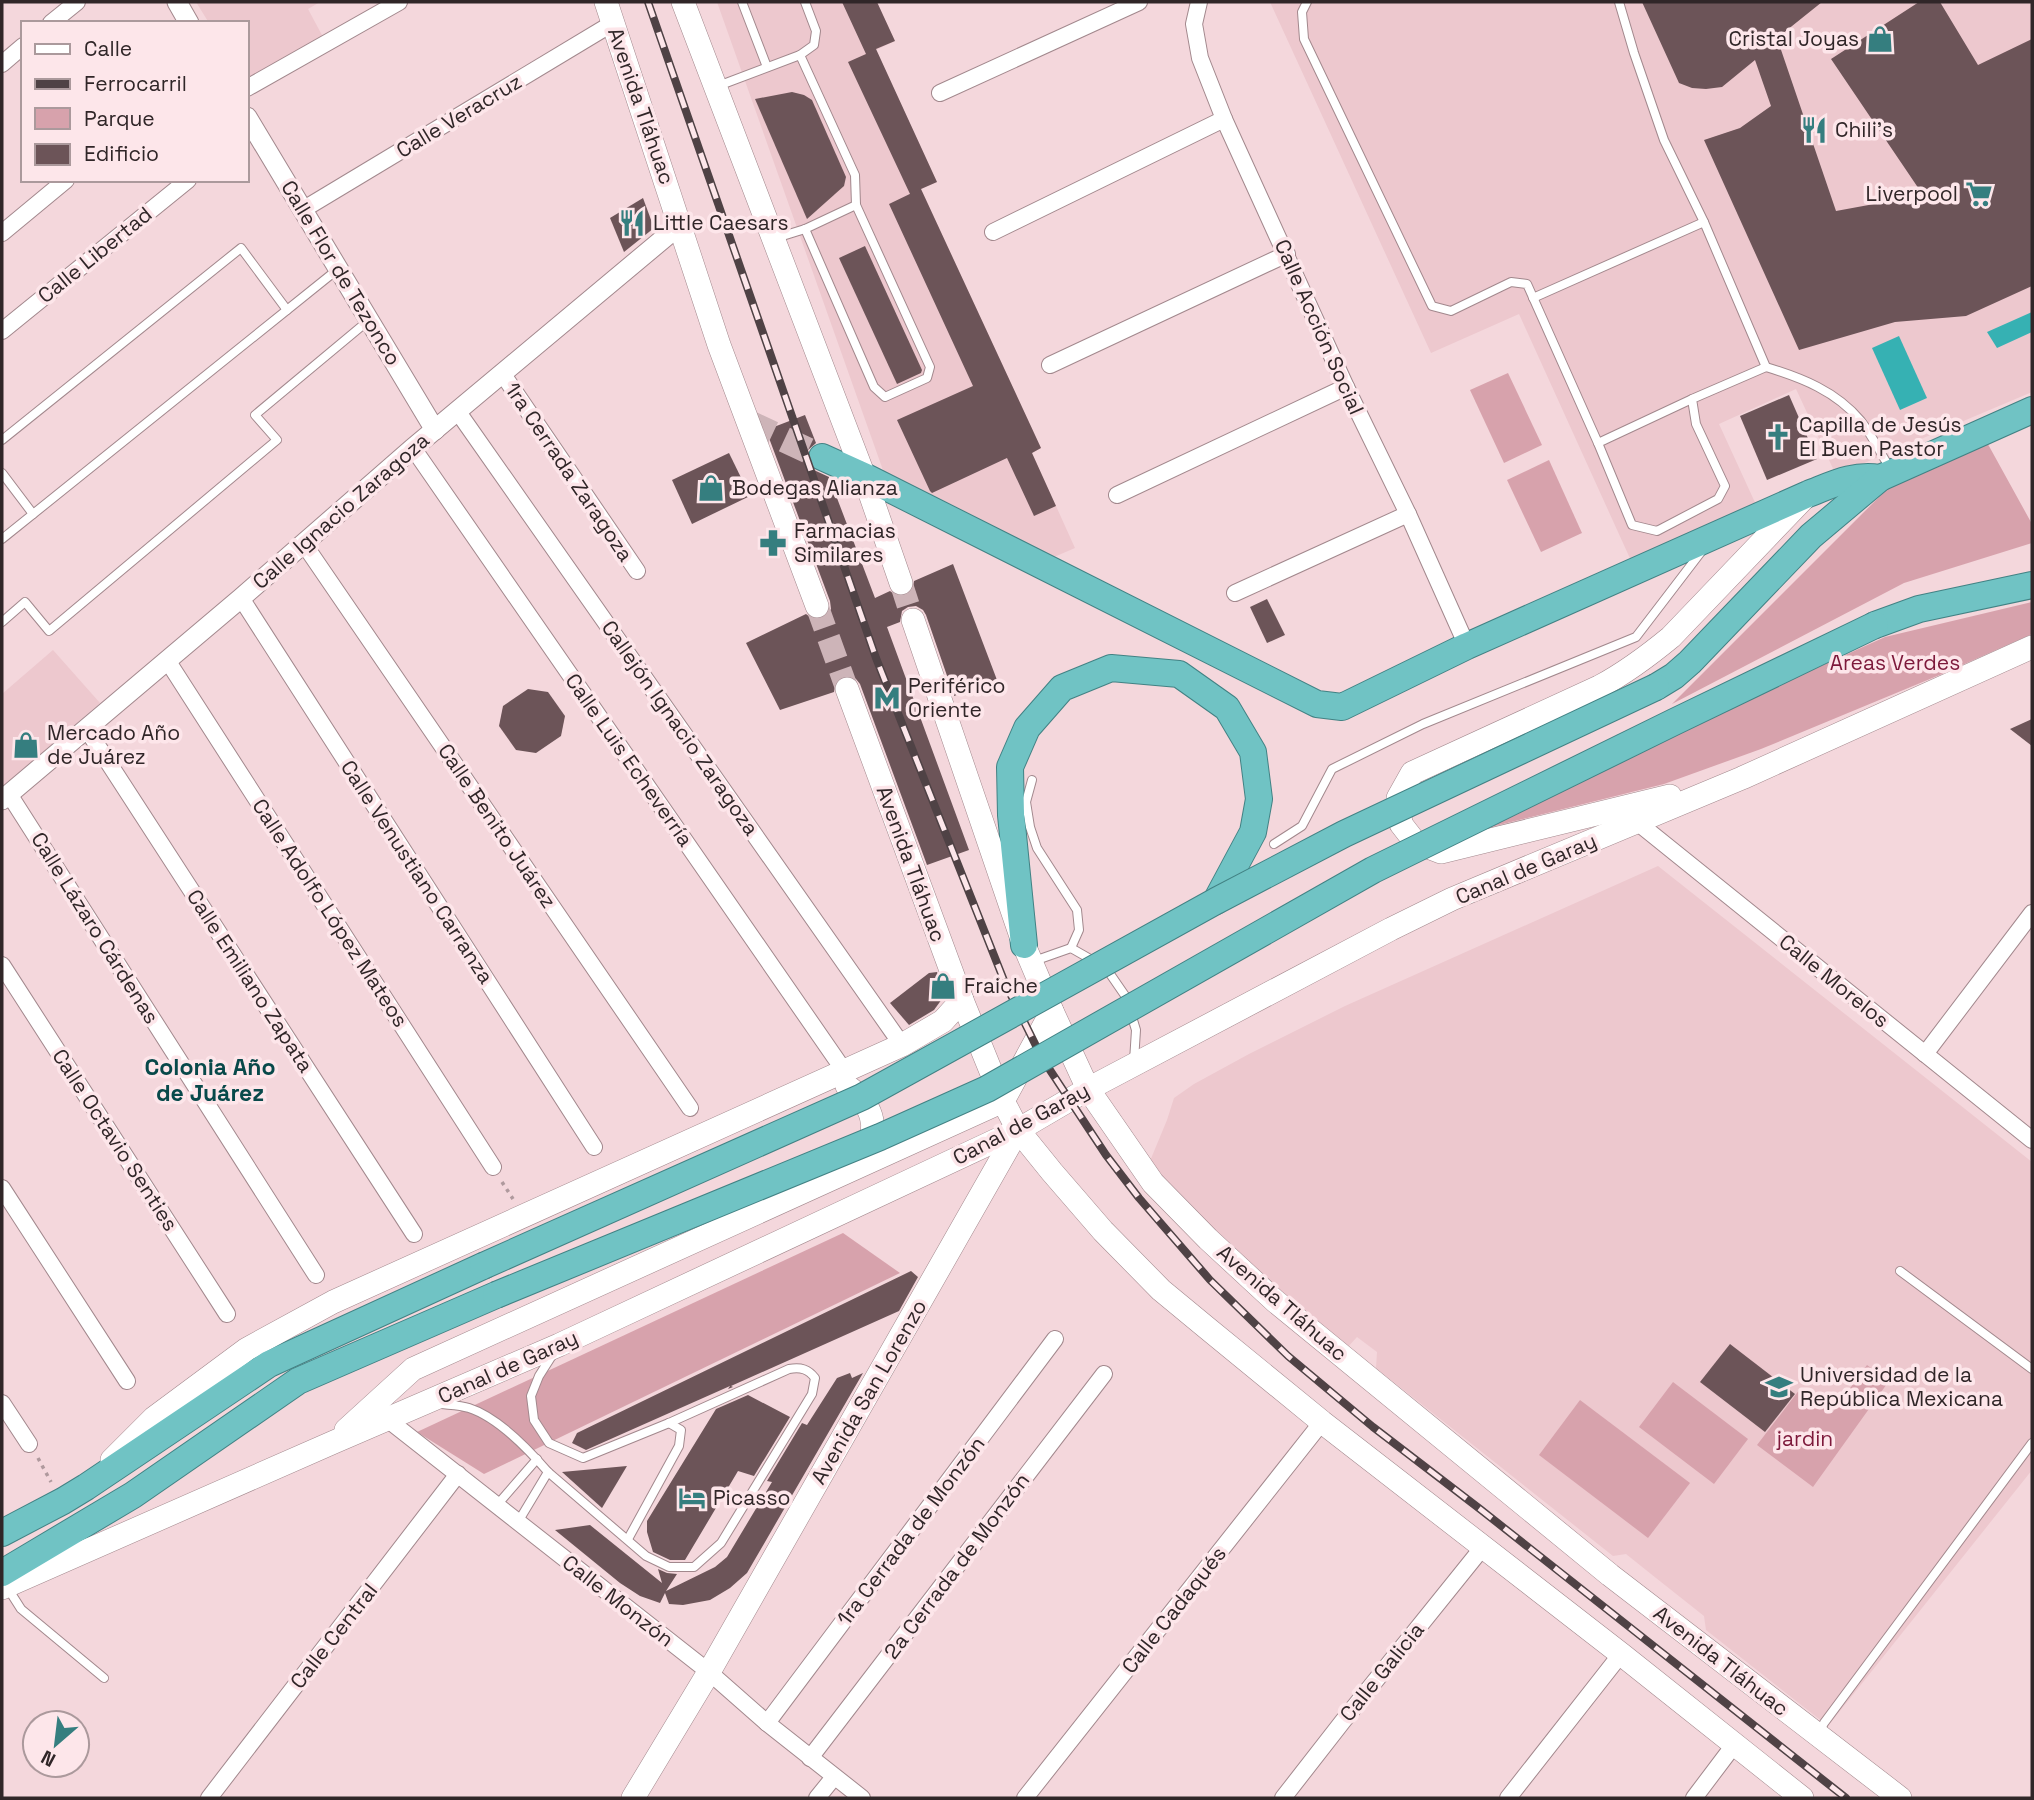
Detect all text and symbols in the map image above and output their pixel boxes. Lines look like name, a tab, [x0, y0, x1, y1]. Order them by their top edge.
legend	[21, 21, 248, 182]
street label: Avenida Tláhuac	[602, 24, 681, 188]
shop icon: Cristal Joyas	[1865, 24, 1895, 54]
place label: Cristal Joyas	[1729, 25, 1859, 52]
text: Calle	[84, 35, 132, 62]
street label: Calle Veracruz	[391, 68, 526, 164]
text: Ferrocarril	[84, 70, 187, 97]
text: Parque	[84, 105, 155, 132]
restaurant icon: Chili's	[1799, 115, 1829, 145]
place label: Chili's	[1835, 116, 1893, 143]
text: Edificio	[84, 140, 159, 167]
street label: Calle Flor de Tezonco	[275, 175, 407, 370]
supermarket icon: Liverpool	[1964, 179, 1994, 209]
place label: Liverpool	[1866, 180, 1958, 207]
street label: Calle Libertad	[32, 200, 157, 309]
restaurant icon: Little Caesars	[617, 208, 647, 238]
place label: Little Caesars	[653, 209, 789, 236]
street label: Calle Acción Social	[1269, 235, 1370, 419]
street label: 1ra Cerrada Zaragoza	[499, 377, 639, 567]
place label: Capilla de Jesús El Buen Pastor	[1799, 411, 1962, 462]
church icon: Capilla de Jesús El Buen Pastor	[1763, 422, 1793, 452]
street label: Calle Ignacio Zaragoza	[247, 426, 435, 595]
shop icon: Bodegas Alianza	[696, 473, 726, 503]
place label: Bodegas Alianza	[732, 474, 898, 501]
place label: Farmacias Similares	[794, 517, 896, 568]
pharmacy icon: Farmacias Similares	[758, 528, 788, 558]
street label: Callejón Ignacio Zaragoza	[596, 615, 765, 841]
park label: Areas Verdes	[1830, 649, 1960, 676]
street label: Calle Luis Echeverría	[560, 668, 699, 851]
place label: Periférico Oriente	[908, 672, 1006, 723]
metro station icon: Periférico Oriente	[872, 683, 902, 713]
place label: Mercado Año de Juárez	[47, 719, 180, 770]
shop icon: Mercado Año de Juárez	[11, 730, 41, 760]
street label: Calle Benito Juárez	[432, 738, 563, 913]
street label: Calle Venustiano Carranza	[335, 755, 500, 989]
street label: Avenida Tláhuac	[871, 782, 952, 946]
street label: Calle Adolfo López Mateos	[246, 793, 414, 1032]
street label: Calle Lázaro Cárdenas	[25, 827, 165, 1029]
street label: Canal de Garay	[1451, 827, 1600, 910]
street label: Calle Emiliano Zapata	[181, 884, 320, 1077]
street label: Calle Morelos	[1774, 928, 1895, 1033]
shop icon: Fraiche	[928, 971, 958, 1001]
place label: Fraiche	[964, 972, 1038, 999]
street label: Calle Octavio Senties	[46, 1043, 184, 1236]
district label: Colonia Año de Juárez	[144, 1052, 276, 1108]
street label: Canal de Garay	[948, 1076, 1094, 1171]
street label: Avenida Tláhuac	[1212, 1239, 1353, 1367]
street label: Avenida San Lorenzo	[805, 1294, 933, 1489]
street label: Canal de Garay	[434, 1324, 582, 1409]
place label: Universidad de la República Mexicana	[1800, 1361, 2003, 1412]
school or university icon: Universidad de la República Mexicana	[1764, 1372, 1794, 1402]
park label: jardin	[1776, 1425, 1833, 1452]
street label: 1ra Cerrada de Monzón	[831, 1431, 991, 1631]
street label: 2a Cerrada de Monzón	[878, 1467, 1035, 1664]
hotel icon: Picasso	[677, 1483, 707, 1513]
place label: Picasso	[713, 1484, 790, 1511]
street label: Calle Cadaqués	[1116, 1541, 1232, 1679]
street label: Calle Monzón	[557, 1549, 679, 1653]
street label: Calle Central	[284, 1577, 383, 1694]
street label: Avenida Tláhuac	[1648, 1599, 1794, 1722]
street label: Calle Galicia	[1333, 1617, 1430, 1727]
north arrow	[21, 1709, 91, 1779]
text: N	[37, 1745, 60, 1773]

